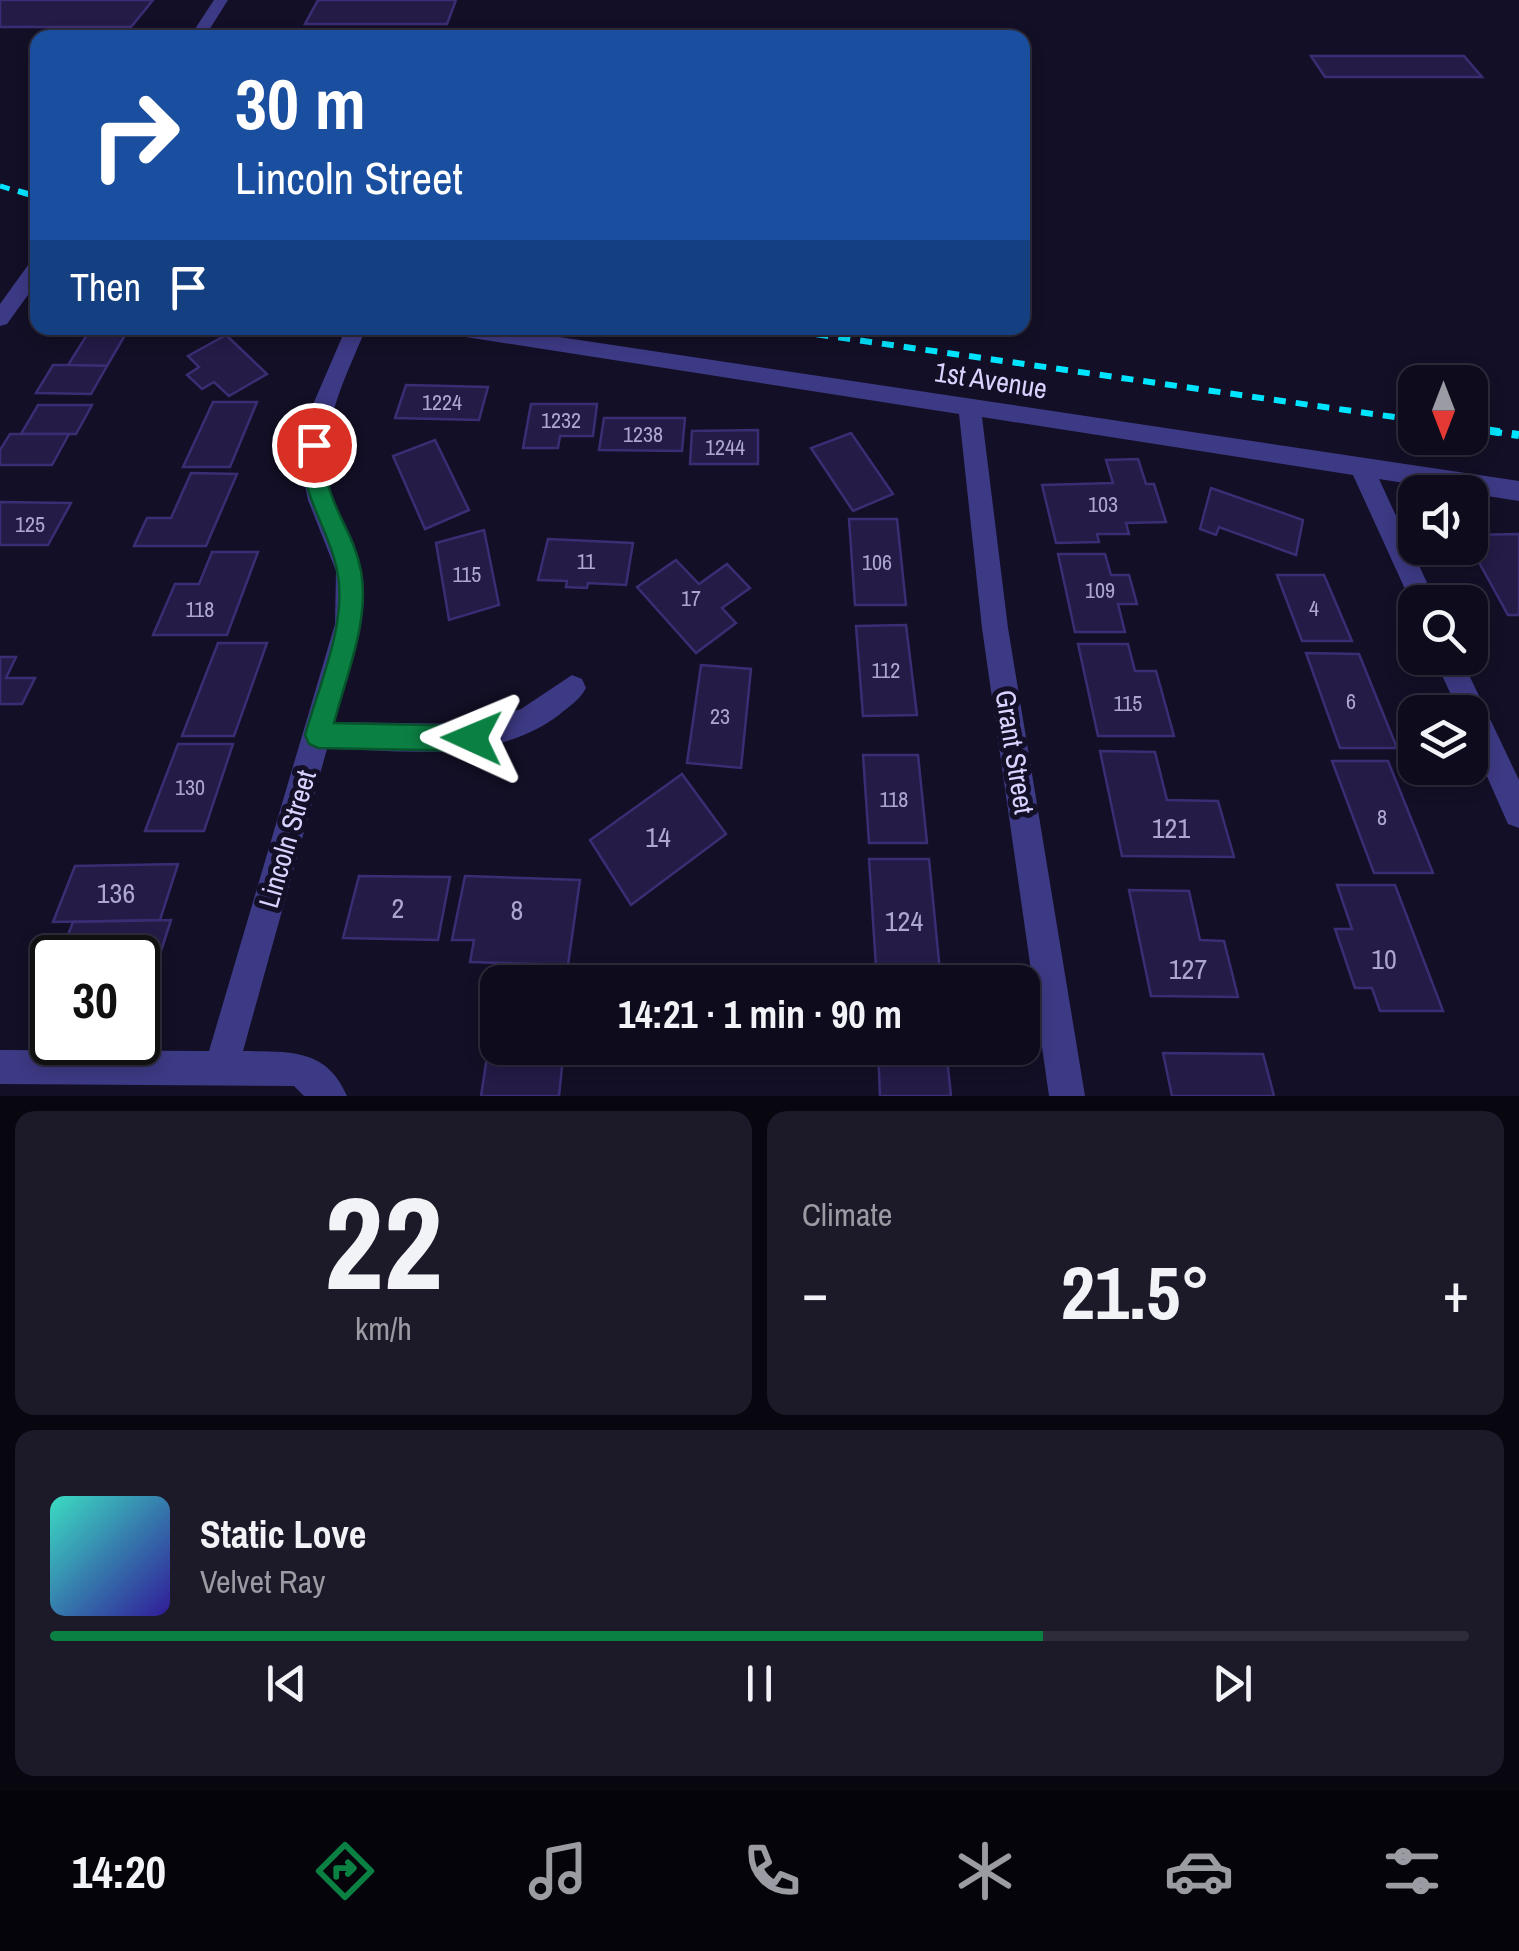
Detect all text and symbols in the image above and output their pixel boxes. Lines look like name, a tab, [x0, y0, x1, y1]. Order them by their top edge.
text: 30 m	[235, 57, 366, 151]
icon: right	[70, 70, 200, 200]
text: Lincoln Street	[235, 147, 463, 208]
icon: arrive	[161, 260, 216, 315]
text: Then	[70, 262, 141, 313]
street label: 1st Avenue	[932, 352, 1050, 408]
north arrow	[1398, 365, 1488, 455]
map controls	[1398, 365, 1488, 785]
house number: 1224	[422, 387, 462, 417]
pin	[272, 403, 357, 488]
house number: 1232	[541, 405, 581, 435]
icon: arrive	[287, 418, 342, 473]
house number: 1238	[623, 419, 663, 449]
house number: 1244	[705, 432, 745, 462]
button: sound	[1398, 475, 1488, 565]
house number: 103	[1088, 489, 1118, 519]
house number: 125	[15, 509, 45, 539]
house number: 11	[577, 546, 595, 576]
house number: 106	[862, 547, 892, 577]
house number: 115	[453, 559, 481, 589]
house number: 109	[1085, 575, 1115, 605]
house number: 17	[681, 583, 701, 613]
button: search	[1398, 585, 1488, 675]
house number: 4	[1309, 593, 1319, 623]
house number: 118	[186, 594, 214, 624]
house number: 112	[872, 655, 900, 685]
position arrow	[420, 686, 524, 790]
house number: 6	[1346, 686, 1356, 716]
street label: Grant Street	[986, 687, 1044, 817]
house number: 115	[1114, 688, 1142, 718]
button: layers	[1398, 695, 1488, 785]
house number: 23	[710, 701, 730, 731]
street label: Lincoln Street	[249, 766, 325, 912]
house number: 130	[175, 772, 205, 802]
house number: 118	[880, 784, 908, 814]
house number: 8	[1377, 802, 1387, 832]
house number: 121	[1152, 809, 1190, 847]
house number: 14	[645, 818, 671, 856]
house number: 136	[97, 874, 135, 912]
house number: 2	[392, 889, 404, 927]
house number: 8	[511, 891, 523, 929]
house number: 124	[885, 902, 923, 940]
speed limit sign: 30	[30, 935, 160, 1065]
house number: 10	[1371, 940, 1397, 978]
house number: 127	[1169, 950, 1207, 988]
text: 14:21 · 1 min · 90 m	[618, 989, 902, 1040]
text: 22	[324, 1154, 443, 1330]
text: Climate	[802, 1193, 892, 1236]
text: 21.5°	[1061, 1241, 1210, 1342]
text: −	[802, 1255, 828, 1329]
text: +	[1443, 1255, 1469, 1329]
text: km/h	[355, 1307, 412, 1350]
text: Static Love	[200, 1509, 366, 1560]
text: Velvet Ray	[200, 1560, 325, 1603]
icon: previous	[259, 1656, 314, 1711]
icon: pause	[732, 1656, 787, 1711]
icon: next	[1205, 1656, 1260, 1711]
icon: directions	[310, 1836, 380, 1906]
icon: music	[523, 1836, 593, 1906]
icon: phone	[737, 1836, 807, 1906]
icon: climate	[950, 1836, 1020, 1906]
icon: car	[1164, 1836, 1234, 1906]
icon: filters	[1377, 1836, 1447, 1906]
text: 14:20	[72, 1841, 166, 1902]

